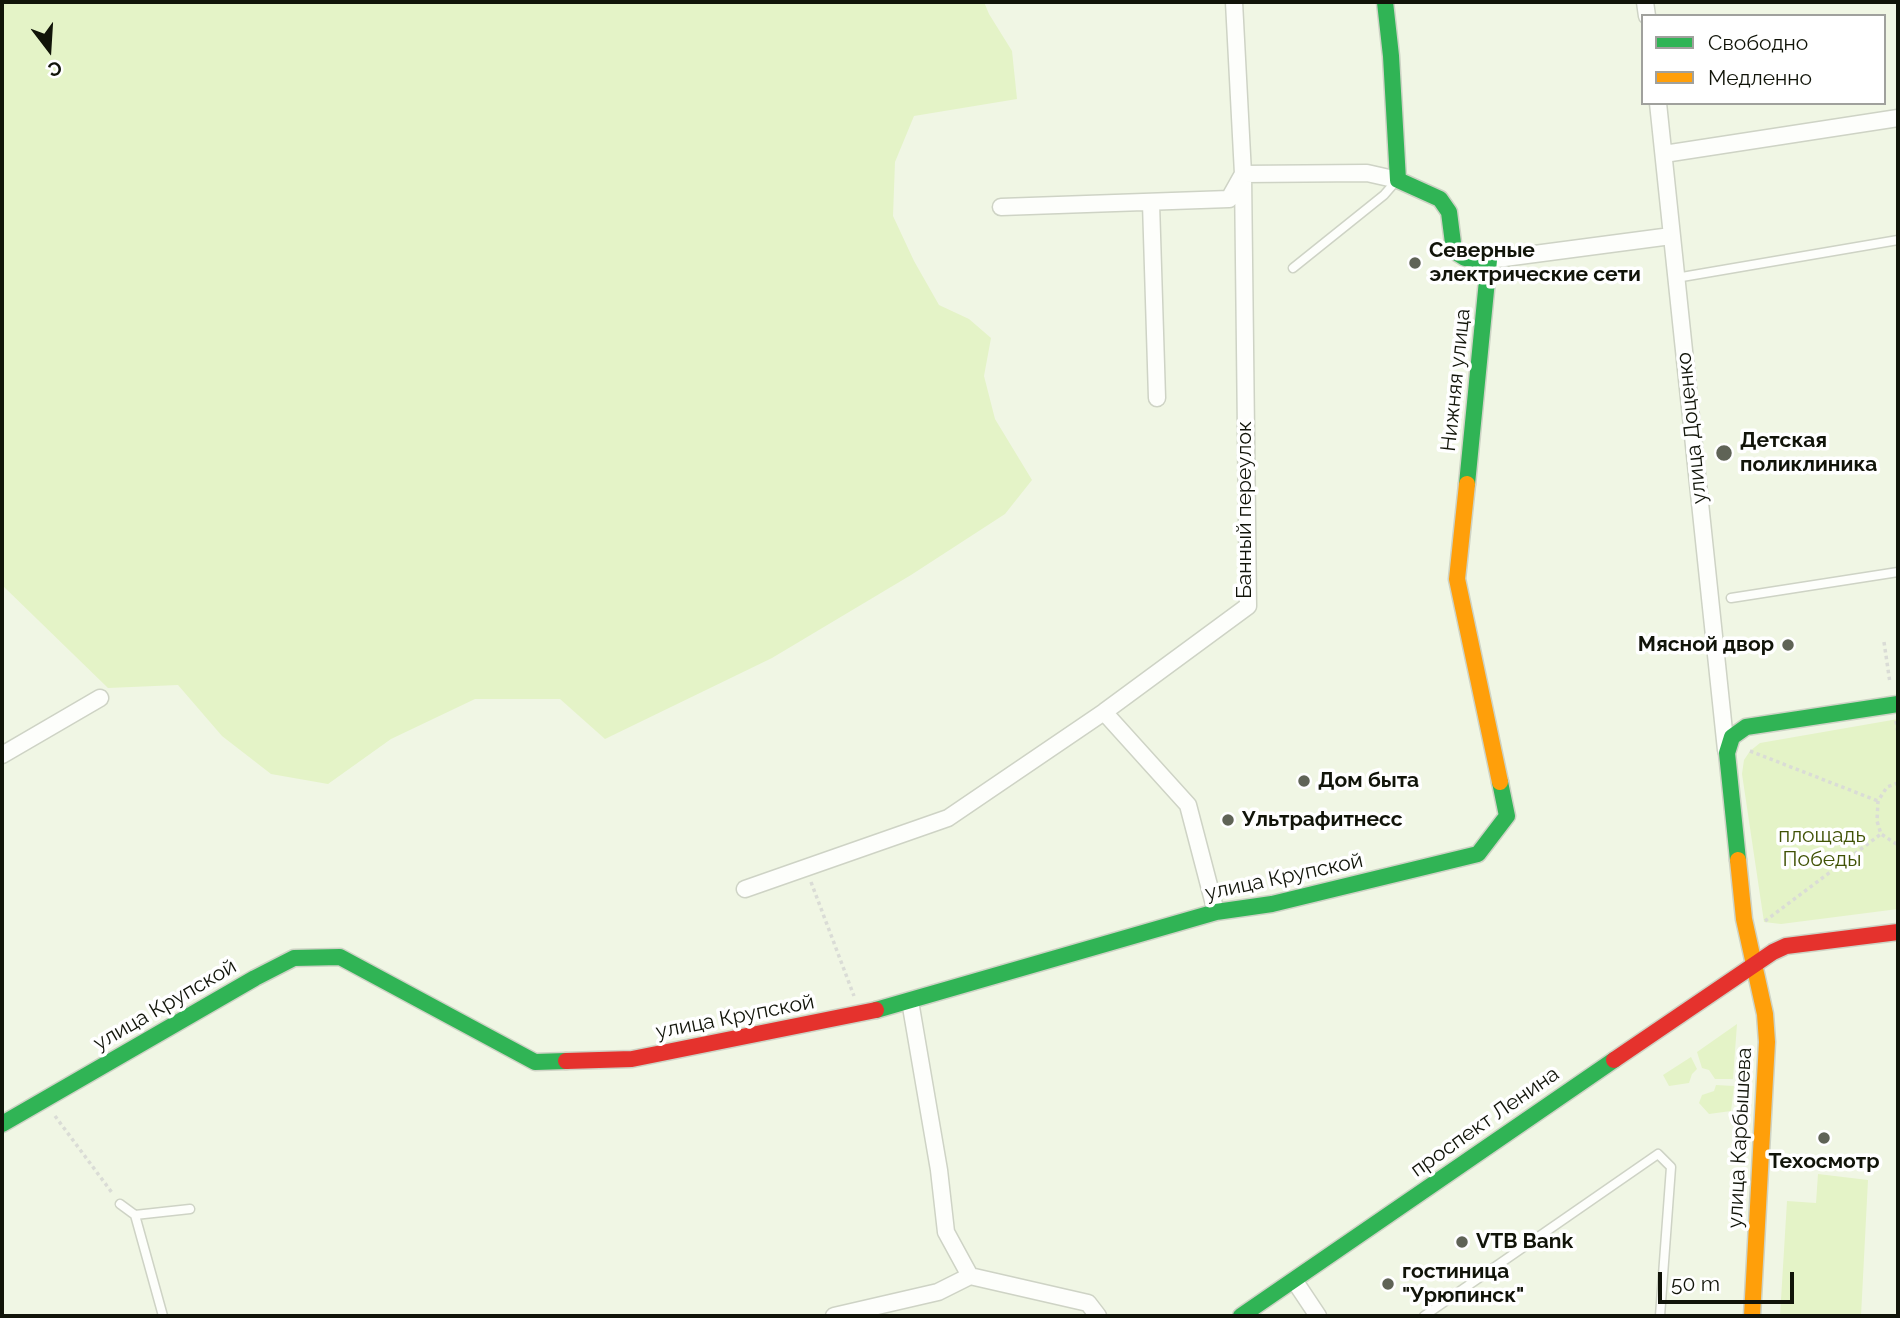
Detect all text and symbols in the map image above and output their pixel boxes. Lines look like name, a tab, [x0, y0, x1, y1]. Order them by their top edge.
north arrow	[14, 14, 84, 84]
legend	[1641, 14, 1886, 105]
text: Свободно	[1708, 30, 1808, 55]
text: С	[46, 57, 65, 82]
text: Медленно	[1708, 65, 1812, 90]
place label: Северные электрические сети	[1429, 238, 1641, 288]
marker: Северные электрические сети	[1407, 255, 1423, 271]
street label: Нижняя улица	[1436, 307, 1476, 453]
street label: улица Доценко	[1671, 351, 1713, 505]
street label: Банный переулок	[1232, 421, 1258, 599]
place label: Детская поликлиника	[1740, 428, 1877, 478]
marker: Детская поликлиника	[1714, 443, 1734, 463]
place label: Мясной двор	[1638, 632, 1774, 658]
marker: Мясной двор	[1780, 637, 1796, 653]
place label: Дом быта	[1318, 768, 1419, 794]
marker: Дом быта	[1296, 773, 1312, 789]
place label: Ультрафитнесс	[1242, 807, 1403, 833]
marker: Ультрафитнесс	[1220, 812, 1236, 828]
park label: площадь Победы	[1778, 823, 1866, 873]
street label: улица Крупской	[1203, 848, 1365, 906]
street label: улица Крупской	[89, 954, 241, 1056]
street label: улица Крупской	[654, 989, 816, 1045]
street label: улица Карбышева	[1723, 1047, 1757, 1229]
street label: проспект Ленина	[1406, 1061, 1564, 1183]
marker: Техосмотр	[1816, 1130, 1832, 1146]
place label: Техосмотр	[1768, 1149, 1880, 1175]
place label: VTB Bank	[1476, 1229, 1573, 1255]
marker: VTB Bank	[1454, 1234, 1470, 1250]
scale bar	[1662, 1258, 1798, 1302]
place label: гостиница "Урюпинск"	[1402, 1259, 1524, 1309]
text: 50 m	[1671, 1271, 1720, 1296]
marker: гостиница "Урюпинск"	[1380, 1276, 1396, 1292]

